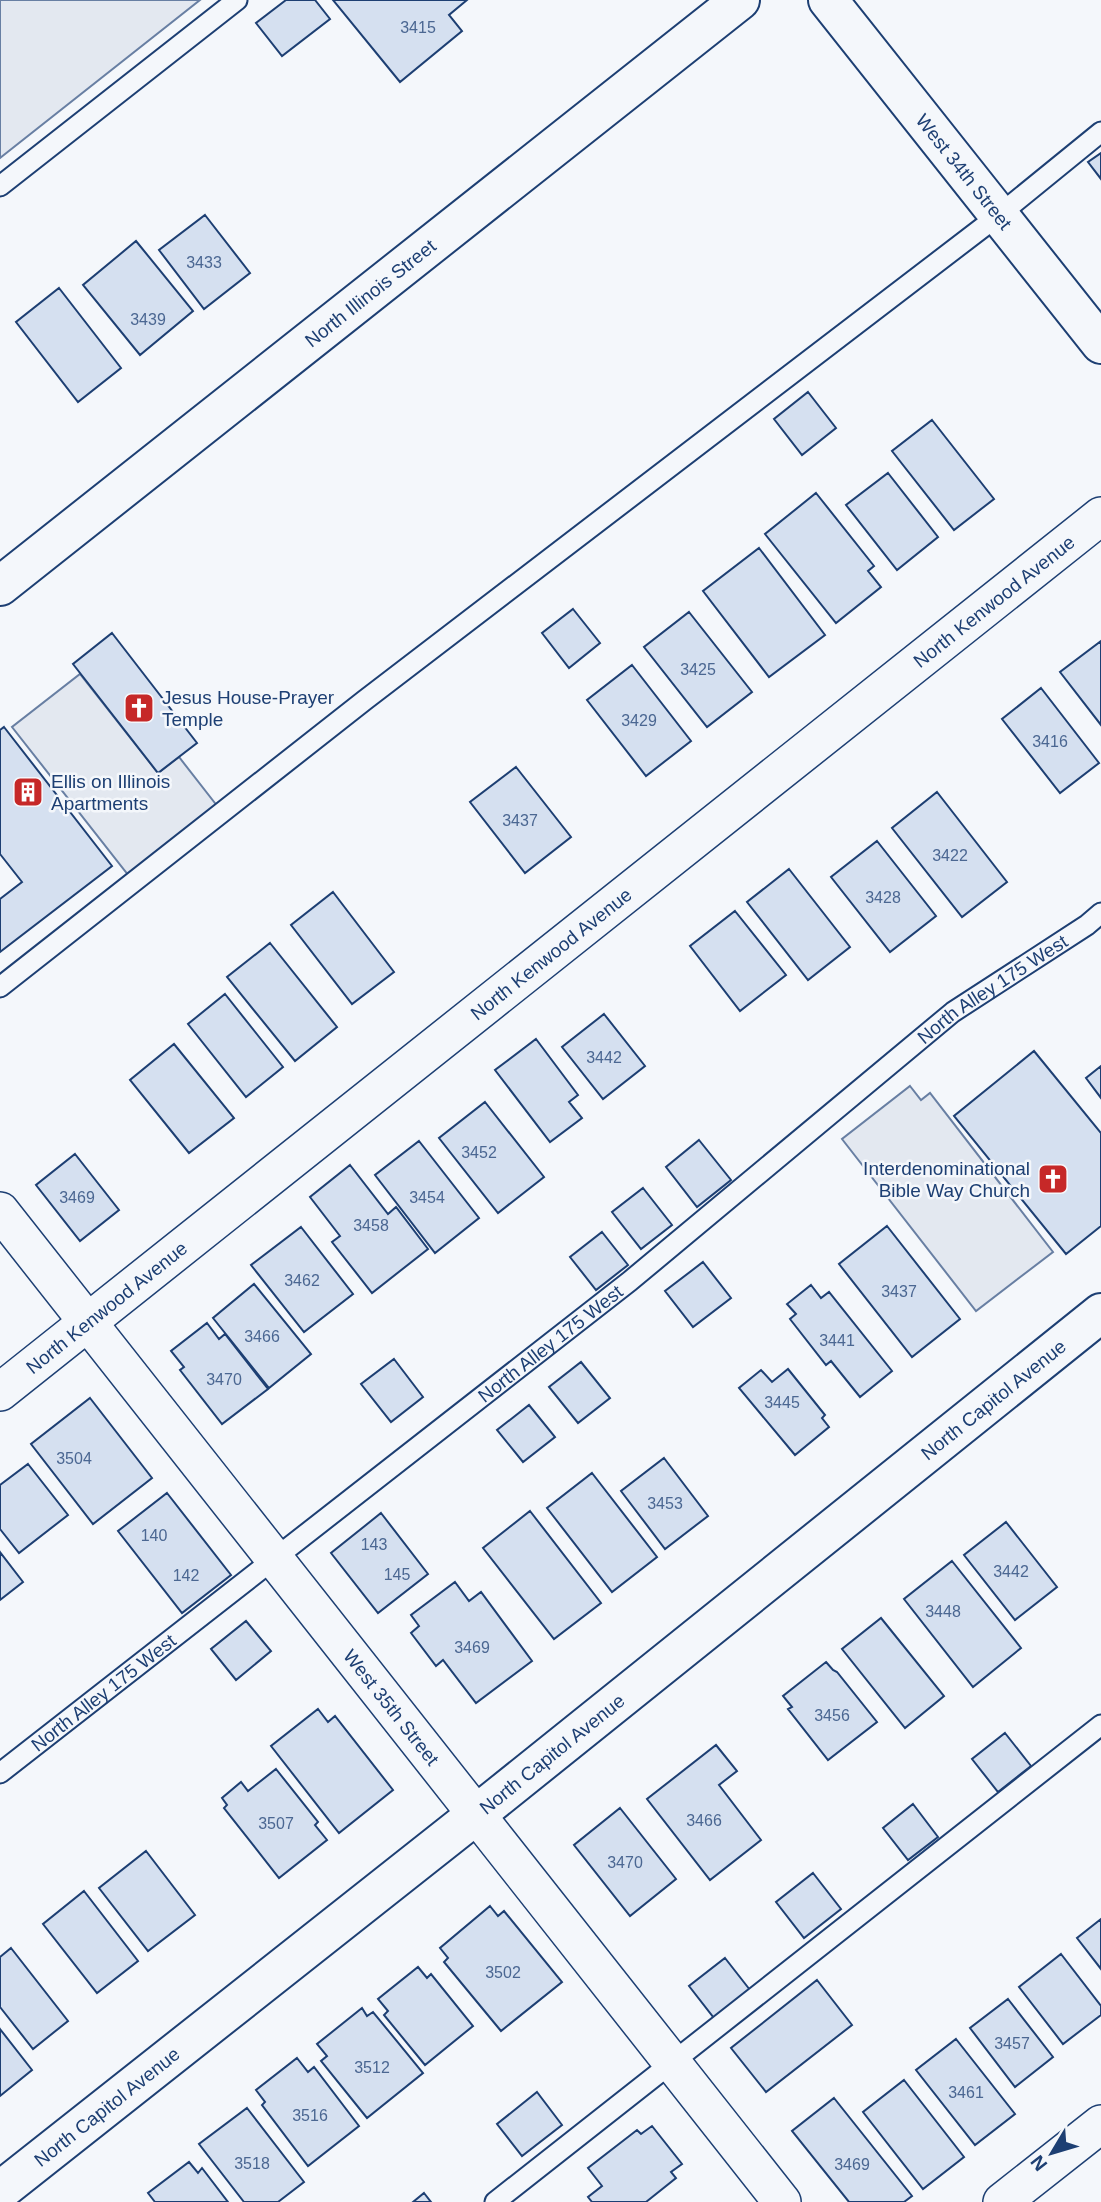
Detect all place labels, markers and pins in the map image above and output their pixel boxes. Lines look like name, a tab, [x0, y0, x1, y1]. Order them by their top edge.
place label: Jesus House-Prayer Temple	[162, 687, 335, 730]
church icon: Jesus House-Prayer Temple	[122, 691, 156, 725]
place label: Ellis on Illinois Apartments	[51, 771, 170, 814]
building icon: Ellis on Illinois Apartments	[11, 775, 45, 809]
place label: Interdenominational Bible Way Church	[863, 1158, 1030, 1201]
church icon: Interdenominational Bible Way Church	[1036, 1162, 1070, 1196]

